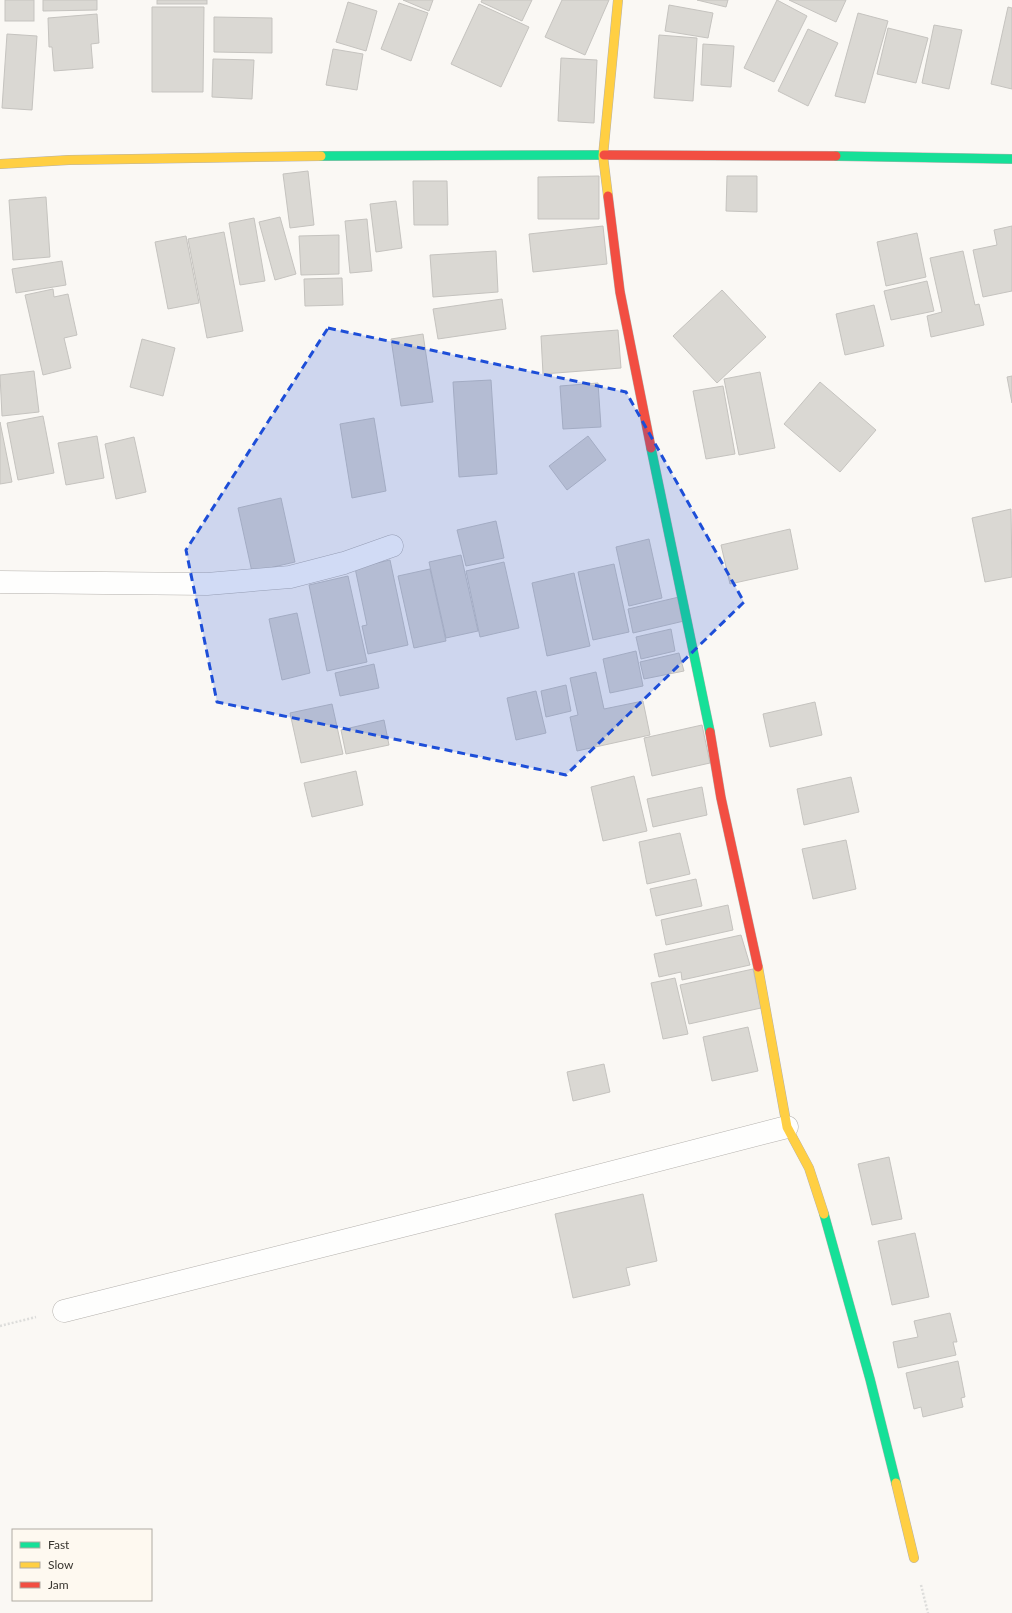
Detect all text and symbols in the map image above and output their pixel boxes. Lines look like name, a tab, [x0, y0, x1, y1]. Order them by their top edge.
legend	[12, 1529, 152, 1601]
text: Fast	[48, 1537, 70, 1552]
text: Slow	[48, 1557, 74, 1572]
text: Jam	[48, 1577, 69, 1592]

